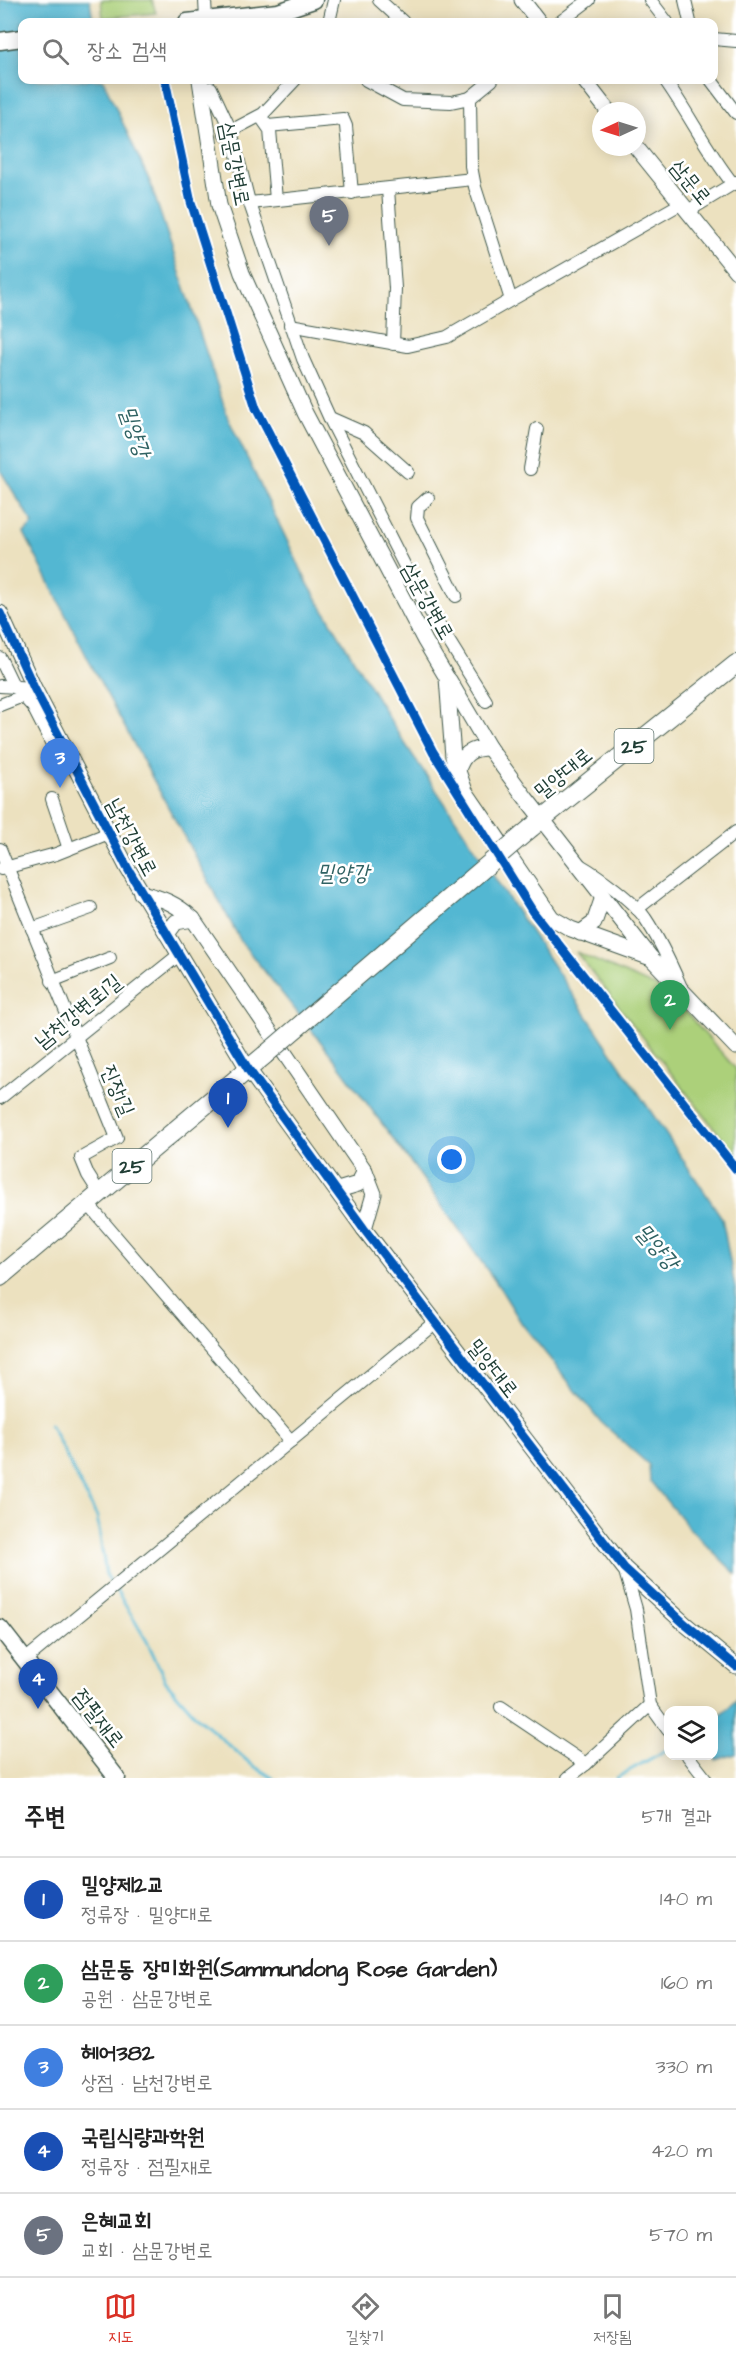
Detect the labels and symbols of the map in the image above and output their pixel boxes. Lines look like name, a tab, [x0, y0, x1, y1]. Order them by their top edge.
north arrow	[592, 102, 646, 156]
street label: 삼문강변로	[212, 120, 257, 208]
street label: 삼문로	[663, 153, 718, 211]
pin: 5	[310, 196, 348, 246]
water label: 밀양강	[111, 401, 159, 464]
street label: 삼문강변로	[394, 557, 461, 645]
road number: 25	[614, 729, 654, 763]
pin: 3	[40, 738, 80, 788]
street label: 밀양대로	[528, 741, 599, 806]
street label: 남천강변로	[99, 793, 164, 881]
water label: 밀양강	[316, 858, 372, 889]
street label: 남천강변로1길	[29, 967, 128, 1055]
pin: 2	[650, 980, 690, 1030]
street label: 진장1길	[94, 1060, 141, 1121]
pin: 1	[208, 1078, 248, 1128]
your location	[437, 1145, 466, 1174]
road number: 25	[112, 1149, 152, 1183]
water label: 밀양강	[628, 1217, 687, 1279]
street label: 밀양대로	[460, 1333, 525, 1404]
pin: 4	[18, 1660, 57, 1709]
street label: 점필재로	[66, 1683, 131, 1754]

